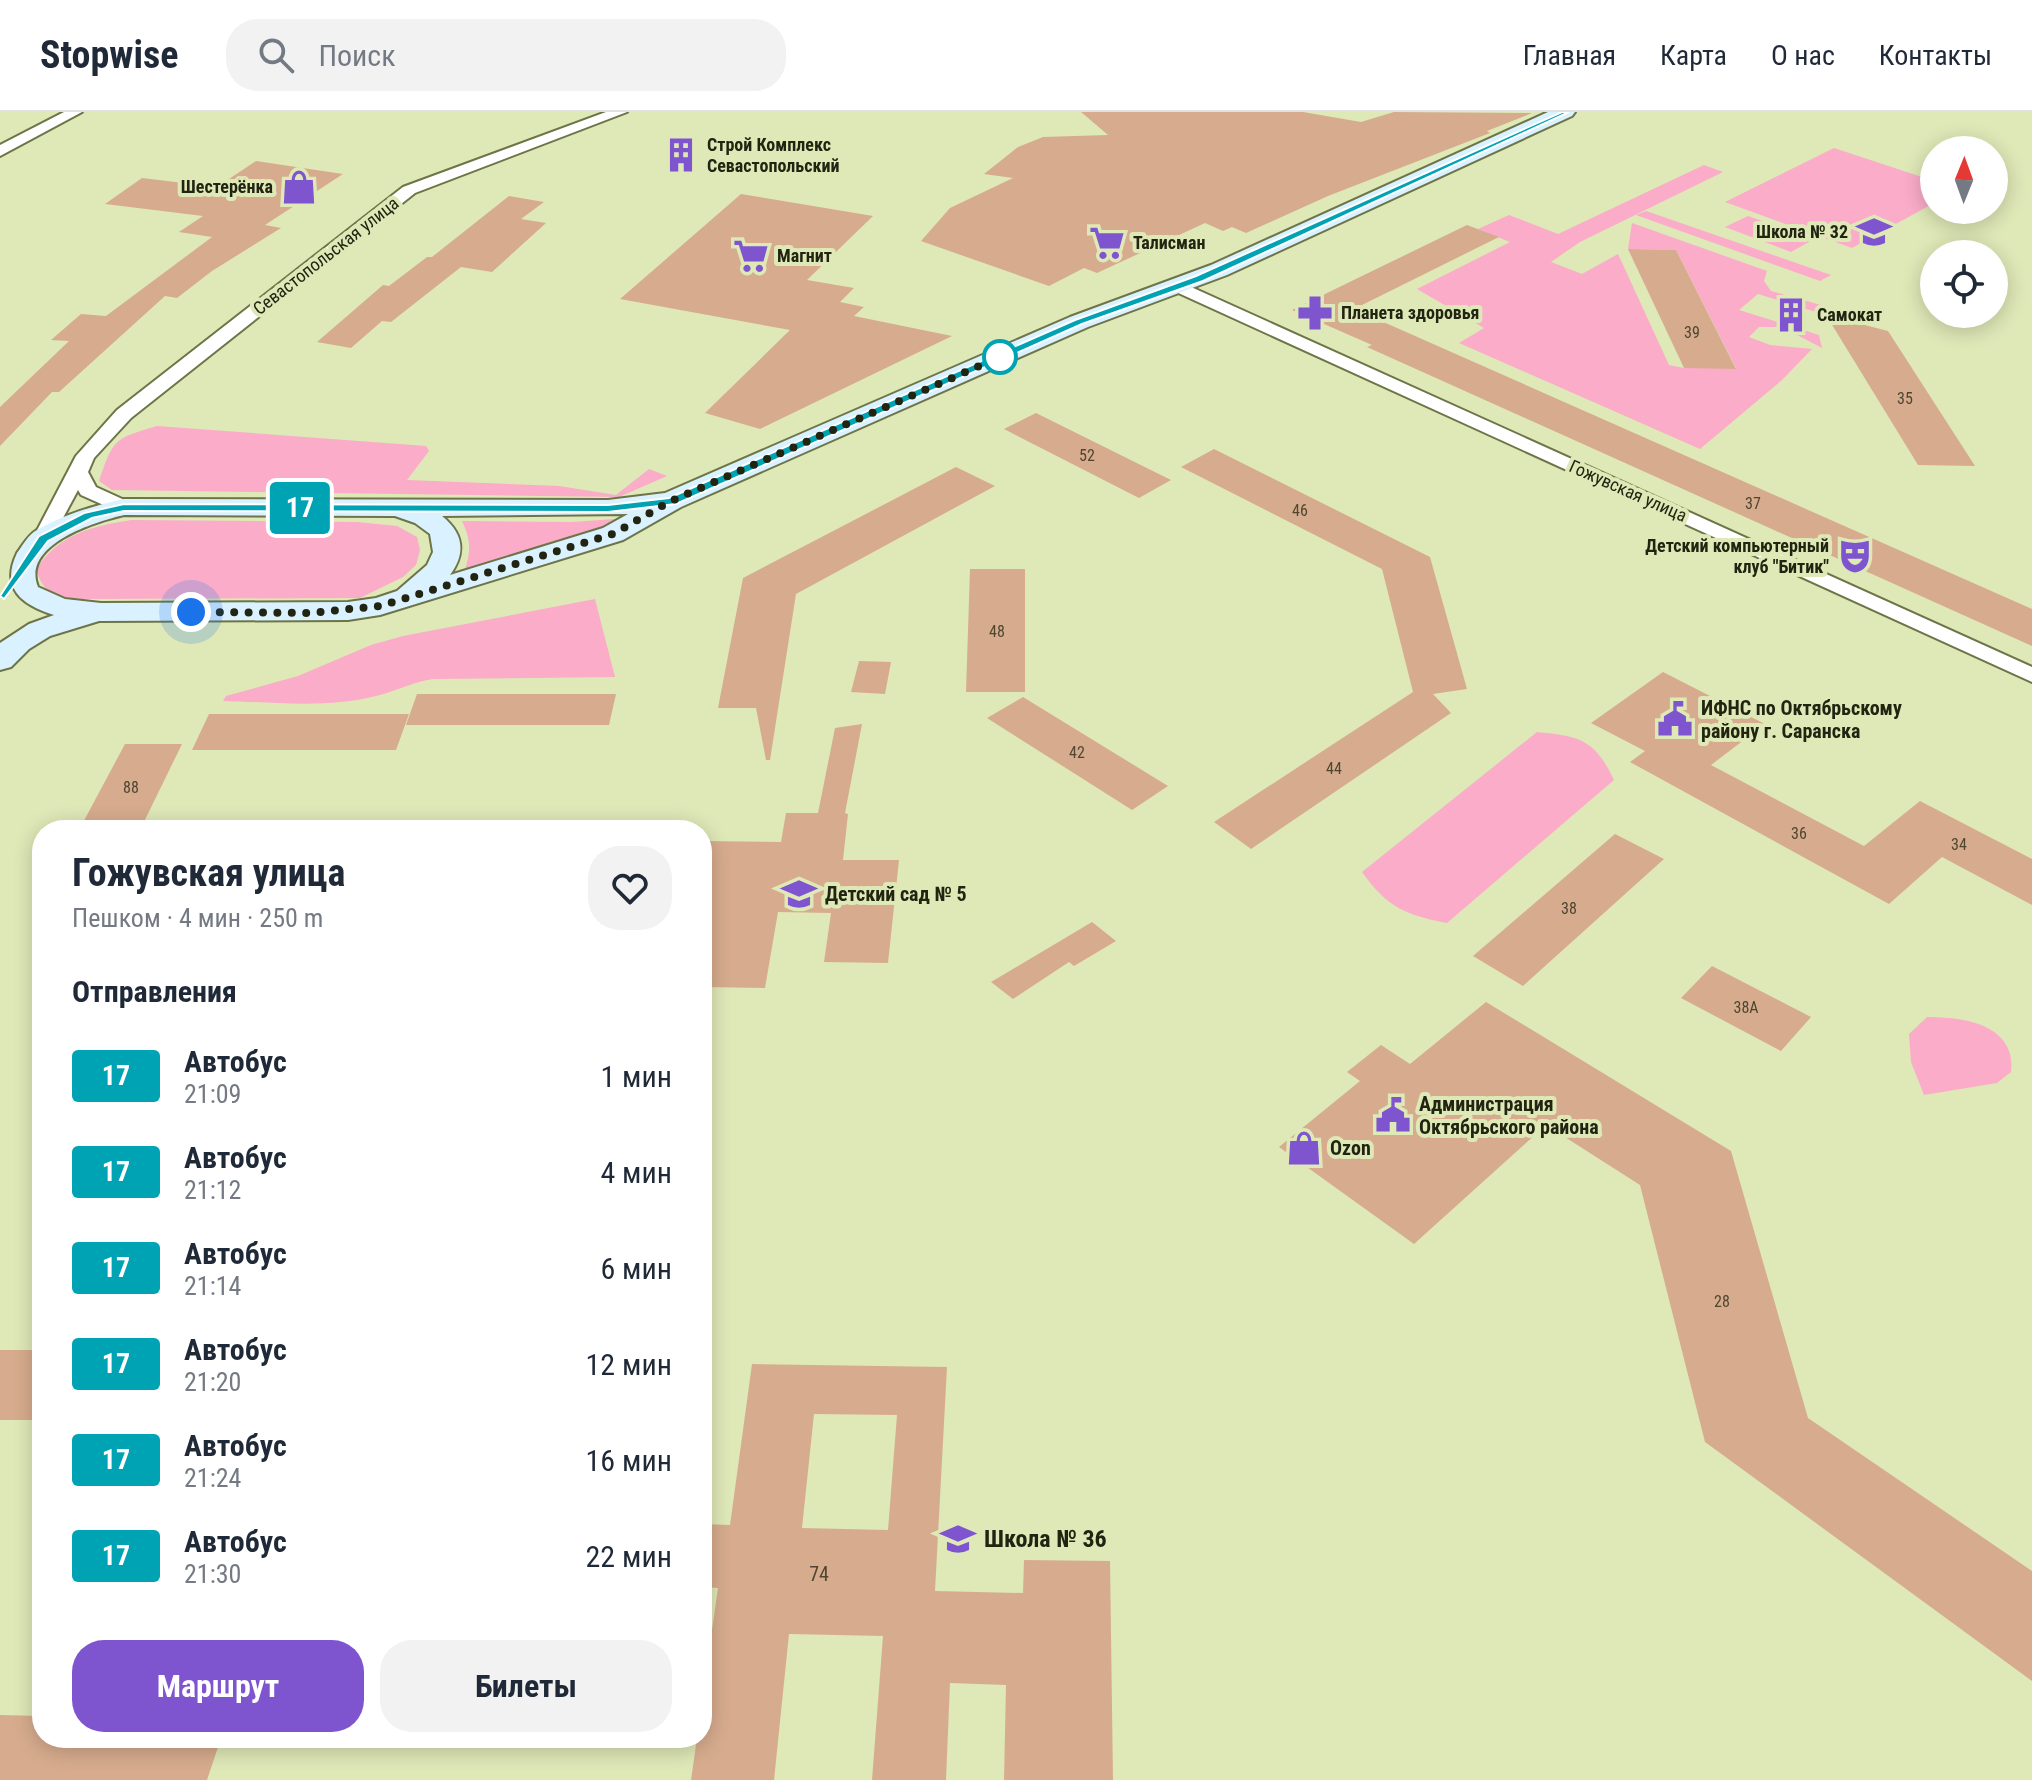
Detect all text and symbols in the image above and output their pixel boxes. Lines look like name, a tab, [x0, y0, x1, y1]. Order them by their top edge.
search box	[226, 19, 786, 91]
text: Stopwise	[40, 33, 178, 77]
icon: search	[254, 33, 298, 77]
text: Поиск	[318, 38, 396, 73]
text: Главная	[1523, 39, 1616, 72]
text: Карта	[1660, 39, 1727, 72]
text: О нас	[1771, 39, 1835, 72]
text: Контакты	[1879, 39, 1992, 72]
place label: Строй Комплекс Севастопольский	[707, 134, 840, 176]
building icon: Строй Комплекс Севастопольский	[662, 136, 700, 174]
north arrow	[1920, 136, 2008, 224]
map controls	[1920, 136, 2008, 328]
shop icon: Шестерёнка	[280, 168, 318, 206]
place label: Шестерёнка	[181, 176, 273, 197]
street label: Севастопольская улица	[249, 192, 403, 319]
school or university icon: Школа № 32	[1855, 213, 1893, 251]
place label: Школа № 32	[1756, 221, 1848, 242]
supermarket icon: Талисман	[1088, 224, 1126, 262]
place label: Талисман	[1133, 232, 1205, 253]
supermarket icon: Магнит	[732, 237, 770, 275]
button: locate	[1920, 240, 2008, 328]
place label: Магнит	[777, 245, 832, 266]
pharmacy icon: Планета здоровья	[1296, 294, 1334, 332]
building icon: Самокат	[1772, 296, 1810, 334]
place label: Планета здоровья	[1341, 302, 1479, 323]
place label: Самокат	[1817, 304, 1882, 325]
house number: 39	[1684, 323, 1700, 342]
unlabelled marker	[983, 340, 1017, 374]
house number: 35	[1897, 389, 1913, 408]
house number: 52	[1079, 446, 1095, 465]
street label: Гожувская улица	[1566, 455, 1690, 526]
line badge: 17	[264, 482, 336, 534]
text: 17	[286, 491, 314, 524]
house number: 37	[1745, 494, 1761, 513]
house number: 46	[1292, 501, 1308, 520]
place label: Детский компьютерный клуб "Битик"	[1645, 535, 1829, 577]
theatre icon: Детский компьютерный клуб "Битик"	[1836, 537, 1874, 575]
your location	[171, 592, 211, 632]
house number: 48	[989, 622, 1005, 641]
place label: ИФНС по Октябрьскому району г. Саранска	[1701, 696, 1902, 743]
public building icon: ИФНС по Октябрьскому району г. Саранска	[1656, 700, 1694, 738]
house number: 42	[1069, 743, 1085, 762]
house number: 44	[1326, 759, 1342, 778]
house number: 88	[123, 778, 139, 797]
house number: 36	[1791, 824, 1807, 843]
house number: 34	[1951, 835, 1967, 854]
button: heart	[588, 846, 672, 930]
text: Гожувская улица	[72, 851, 345, 895]
school or university icon: Детский сад № 5	[780, 875, 818, 913]
place label: Детский сад № 5	[825, 882, 967, 906]
house number: 38	[1561, 899, 1577, 918]
text: Пешком · 4 мин · 250 m	[72, 903, 323, 933]
text: Отправления	[72, 974, 237, 1009]
house number: 38А	[1733, 998, 1759, 1017]
text: Автобус	[184, 1044, 287, 1079]
text: 17	[102, 1059, 130, 1092]
text: 1 мин	[600, 1059, 672, 1094]
text: 21:09	[184, 1079, 241, 1109]
place label: Администрация Октябрьского района	[1419, 1092, 1599, 1139]
public building icon: Администрация Октябрьского района	[1374, 1096, 1412, 1134]
shop icon: Ozon	[1285, 1129, 1323, 1167]
place label: Ozon	[1330, 1136, 1371, 1160]
text: Автобус	[184, 1140, 287, 1175]
text: 17	[102, 1155, 130, 1188]
text: 4 мин	[600, 1155, 672, 1190]
text: 21:12	[184, 1175, 241, 1205]
text: Автобус	[184, 1236, 287, 1271]
text: 17	[102, 1251, 130, 1284]
text: 6 мин	[600, 1251, 672, 1286]
text: 21:14	[184, 1271, 241, 1301]
house number: 28	[1714, 1292, 1730, 1311]
text: Автобус	[184, 1332, 287, 1367]
text: 17	[102, 1347, 130, 1380]
text: 12 мин	[586, 1347, 672, 1382]
text: 21:20	[184, 1367, 241, 1397]
text: Автобус	[184, 1428, 287, 1463]
text: 17	[102, 1443, 130, 1476]
text: 16 мин	[586, 1443, 672, 1478]
text: 21:24	[184, 1463, 241, 1493]
school or university icon: Школа № 36	[939, 1520, 977, 1558]
text: Автобус	[184, 1524, 287, 1559]
place label: Школа № 36	[984, 1525, 1107, 1553]
text: 17	[102, 1539, 130, 1572]
text: 22 мин	[586, 1539, 672, 1574]
text: 21:30	[184, 1559, 241, 1589]
house number: 74	[809, 1562, 829, 1586]
button: Маршрут	[72, 1640, 364, 1732]
button: Билеты	[380, 1640, 672, 1732]

